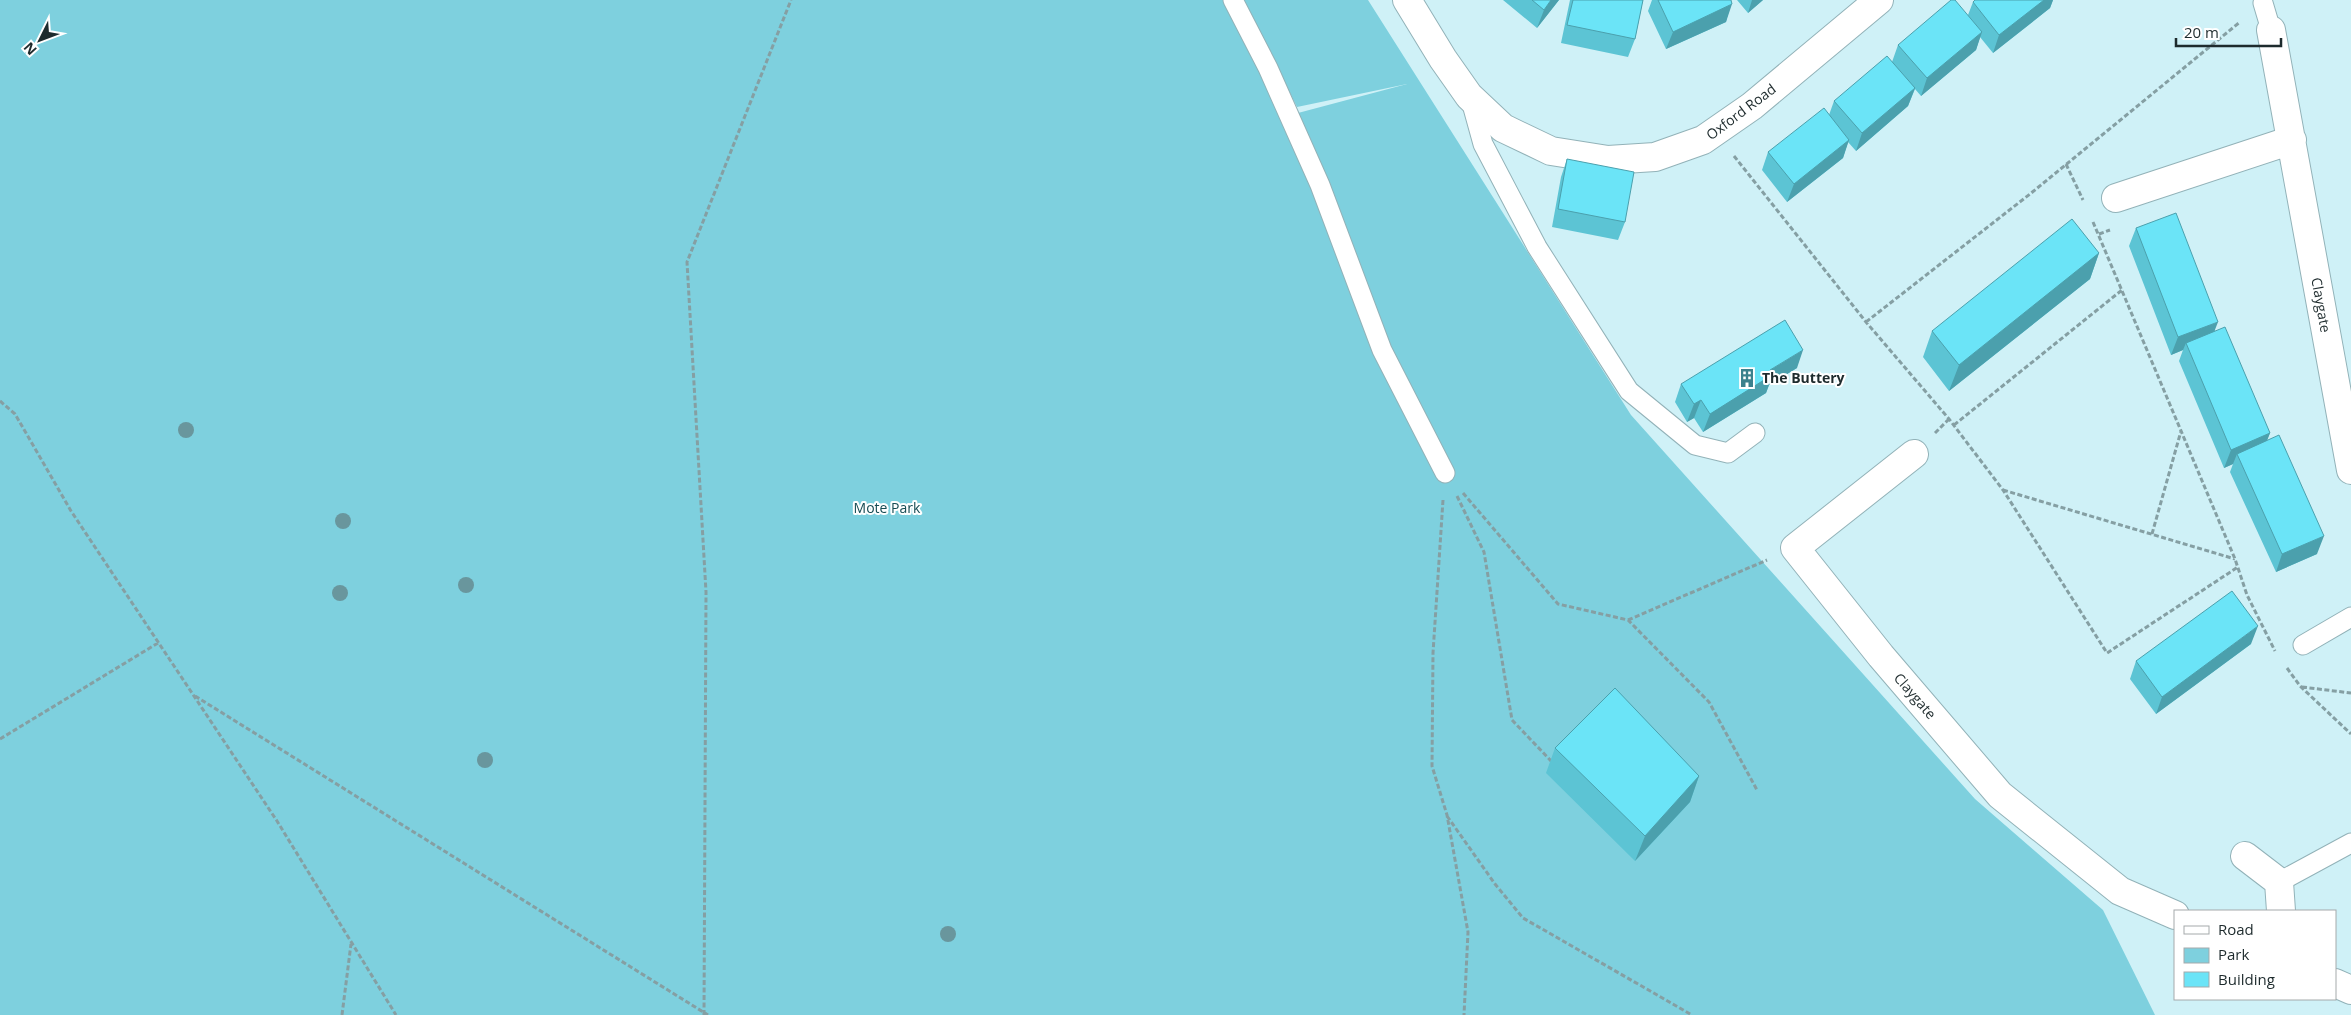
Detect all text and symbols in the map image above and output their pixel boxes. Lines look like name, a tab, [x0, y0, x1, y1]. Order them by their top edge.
north arrow	[15, 15, 65, 65]
scale bar	[2176, 15, 2281, 47]
text: 20 m	[2184, 22, 2219, 42]
text: N	[19, 38, 41, 60]
street label: Oxford Road	[1702, 79, 1779, 144]
street label: Claygate	[2307, 276, 2336, 334]
building icon: The Buttery	[1736, 367, 1758, 389]
place label: The Buttery	[1762, 368, 1845, 387]
park label: Mote Park	[854, 498, 921, 517]
street label: Claygate	[1890, 669, 1941, 723]
legend	[2174, 910, 2336, 1000]
text: Road	[2218, 919, 2254, 939]
text: Park	[2218, 944, 2249, 964]
text: Building	[2218, 969, 2275, 989]

